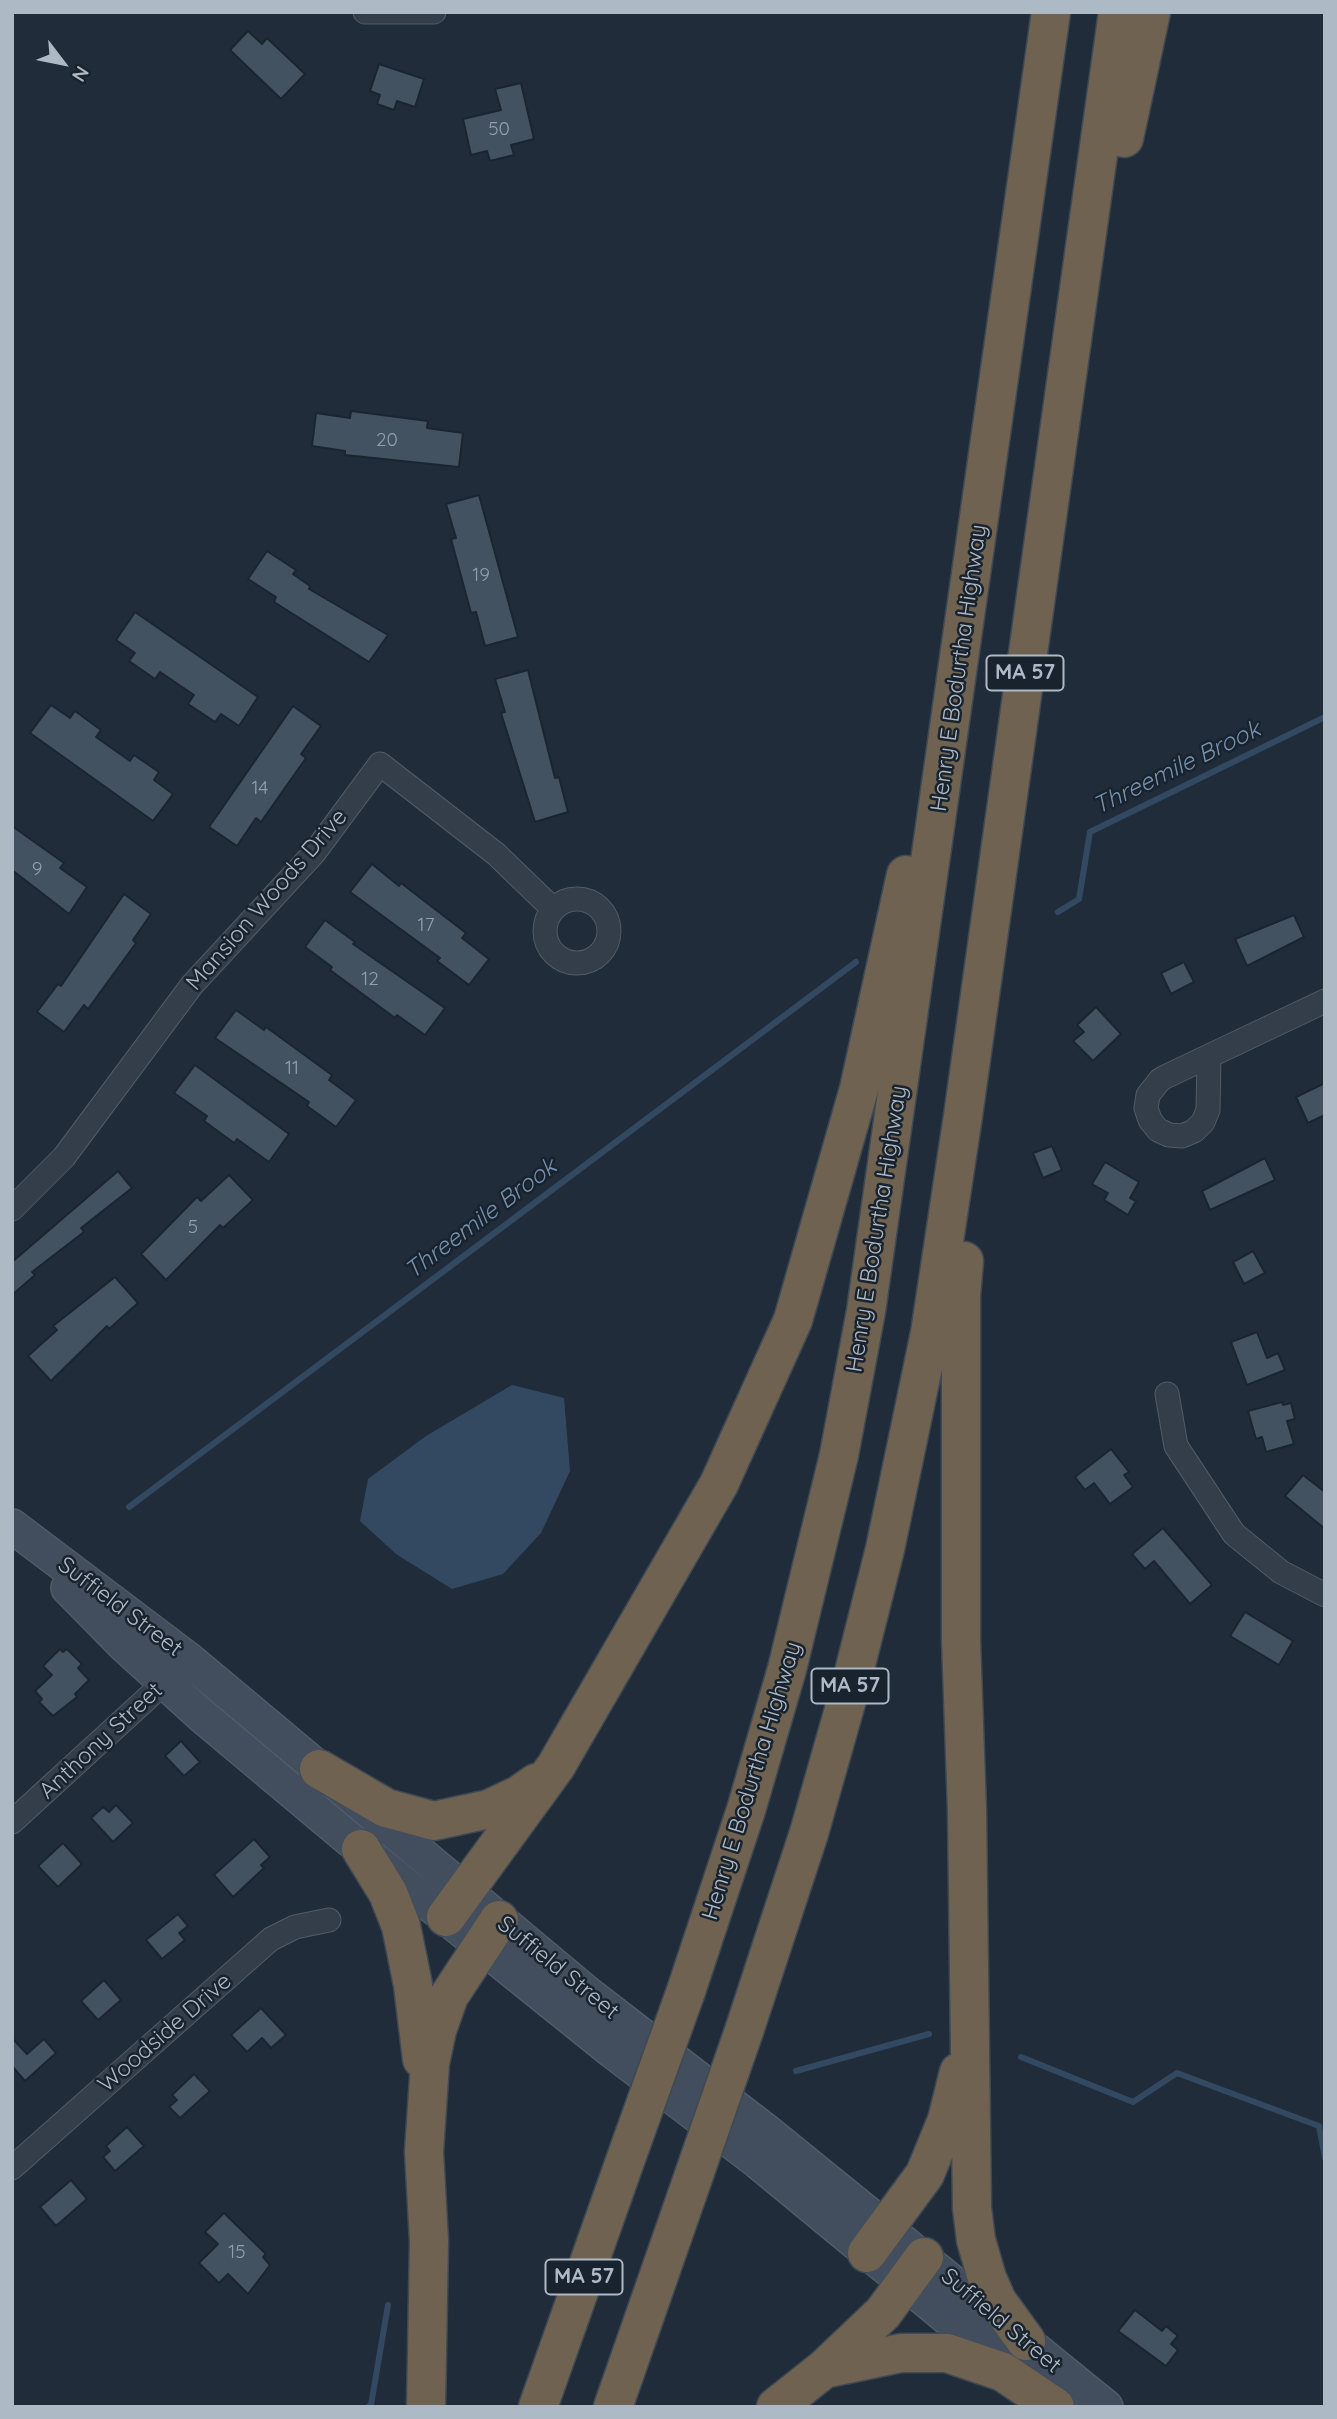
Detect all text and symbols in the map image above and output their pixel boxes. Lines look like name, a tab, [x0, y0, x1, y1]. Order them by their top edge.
north arrow	[28, 28, 98, 98]
text: N	[67, 62, 95, 86]
house number: 50	[488, 118, 510, 140]
house number: 20	[376, 429, 398, 451]
street label: Henry E Bodurtha Highway	[925, 523, 993, 813]
house number: 19	[472, 564, 490, 586]
road number: MA 57	[986, 656, 1064, 690]
water label: Threemile Brook	[1089, 715, 1265, 821]
house number: 14	[252, 777, 268, 799]
street label: Mansion Woods Drive	[181, 804, 353, 996]
house number: 9	[32, 858, 42, 880]
house number: 17	[418, 914, 434, 936]
house number: 12	[361, 968, 379, 990]
house number: 11	[285, 1057, 299, 1079]
street label: Henry E Bodurtha Highway	[841, 1084, 913, 1374]
water label: Threemile Brook	[399, 1153, 563, 1285]
house number: 5	[188, 1216, 198, 1238]
street label: Suffield Street	[52, 1551, 188, 1663]
street label: Henry E Bodurtha Highway	[696, 1638, 808, 1924]
road number: MA 57	[812, 1668, 888, 1704]
street label: Anthony Street	[34, 1677, 168, 1805]
street label: Suffield Street	[492, 1911, 624, 2025]
street label: Woodside Drive	[93, 1968, 237, 2098]
house number: 15	[228, 2241, 246, 2263]
road number: MA 57	[546, 2260, 622, 2294]
street label: Suffield Street	[935, 2263, 1067, 2379]

